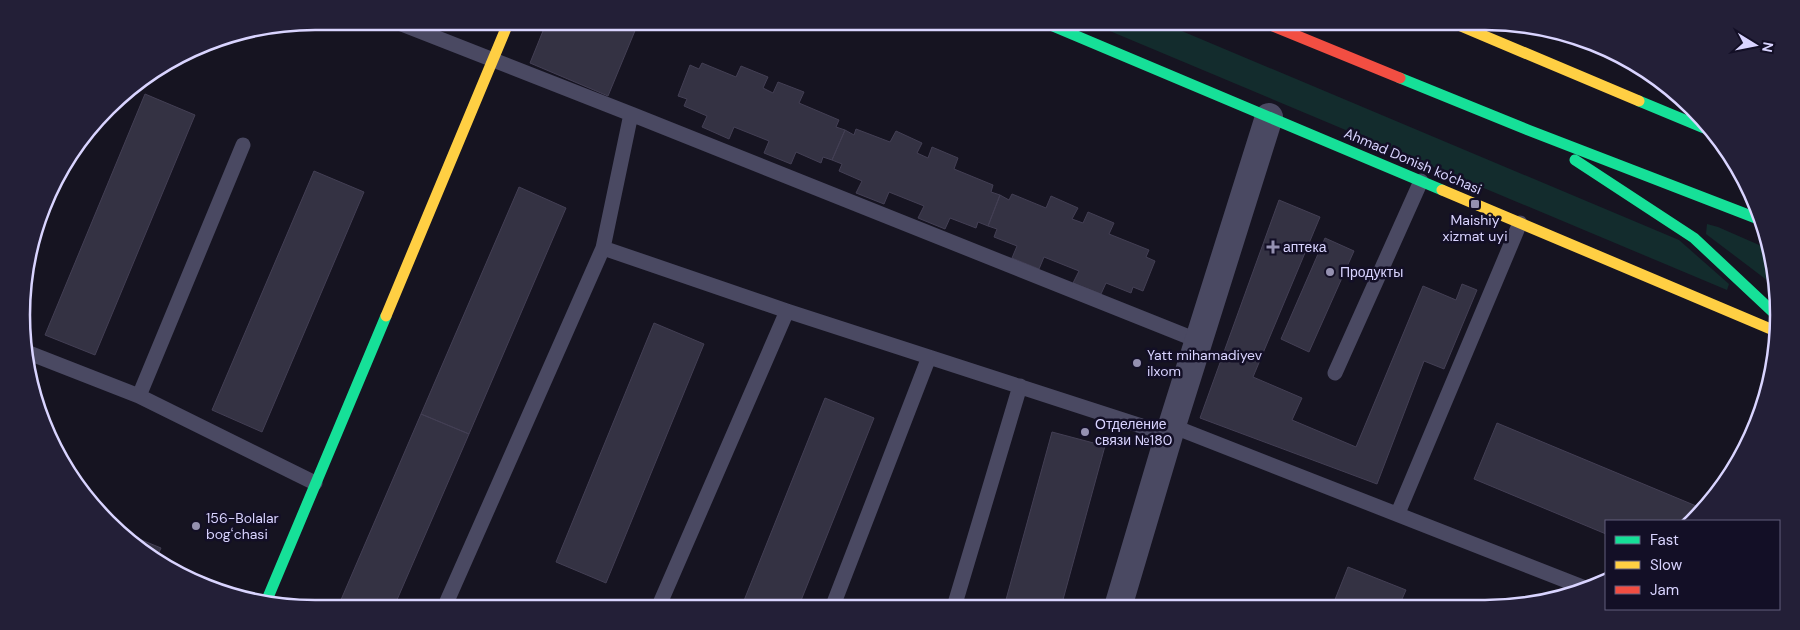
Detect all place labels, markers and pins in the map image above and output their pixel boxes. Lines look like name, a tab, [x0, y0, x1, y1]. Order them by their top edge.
marker: Maishiy xizmat uyi	[1469, 198, 1481, 210]
place label: Maishiy xizmat uyi	[1443, 211, 1508, 245]
place label: аптека	[1283, 238, 1327, 256]
marker: аптека	[1267, 241, 1279, 253]
place label: Продукты	[1340, 263, 1403, 281]
marker: Продукты	[1324, 266, 1336, 278]
place label: Yatt mihamadiyev ilxom	[1147, 346, 1263, 380]
marker: Yatt mihamadiyev ilxom	[1131, 357, 1143, 369]
place label: Отделение связи №180	[1095, 415, 1172, 449]
marker: Отделение связи №180	[1079, 426, 1091, 438]
place label: 156-Bolalar bogʻchasi	[206, 509, 279, 543]
marker: 156-Bolalar bogʻchasi	[190, 520, 202, 532]

